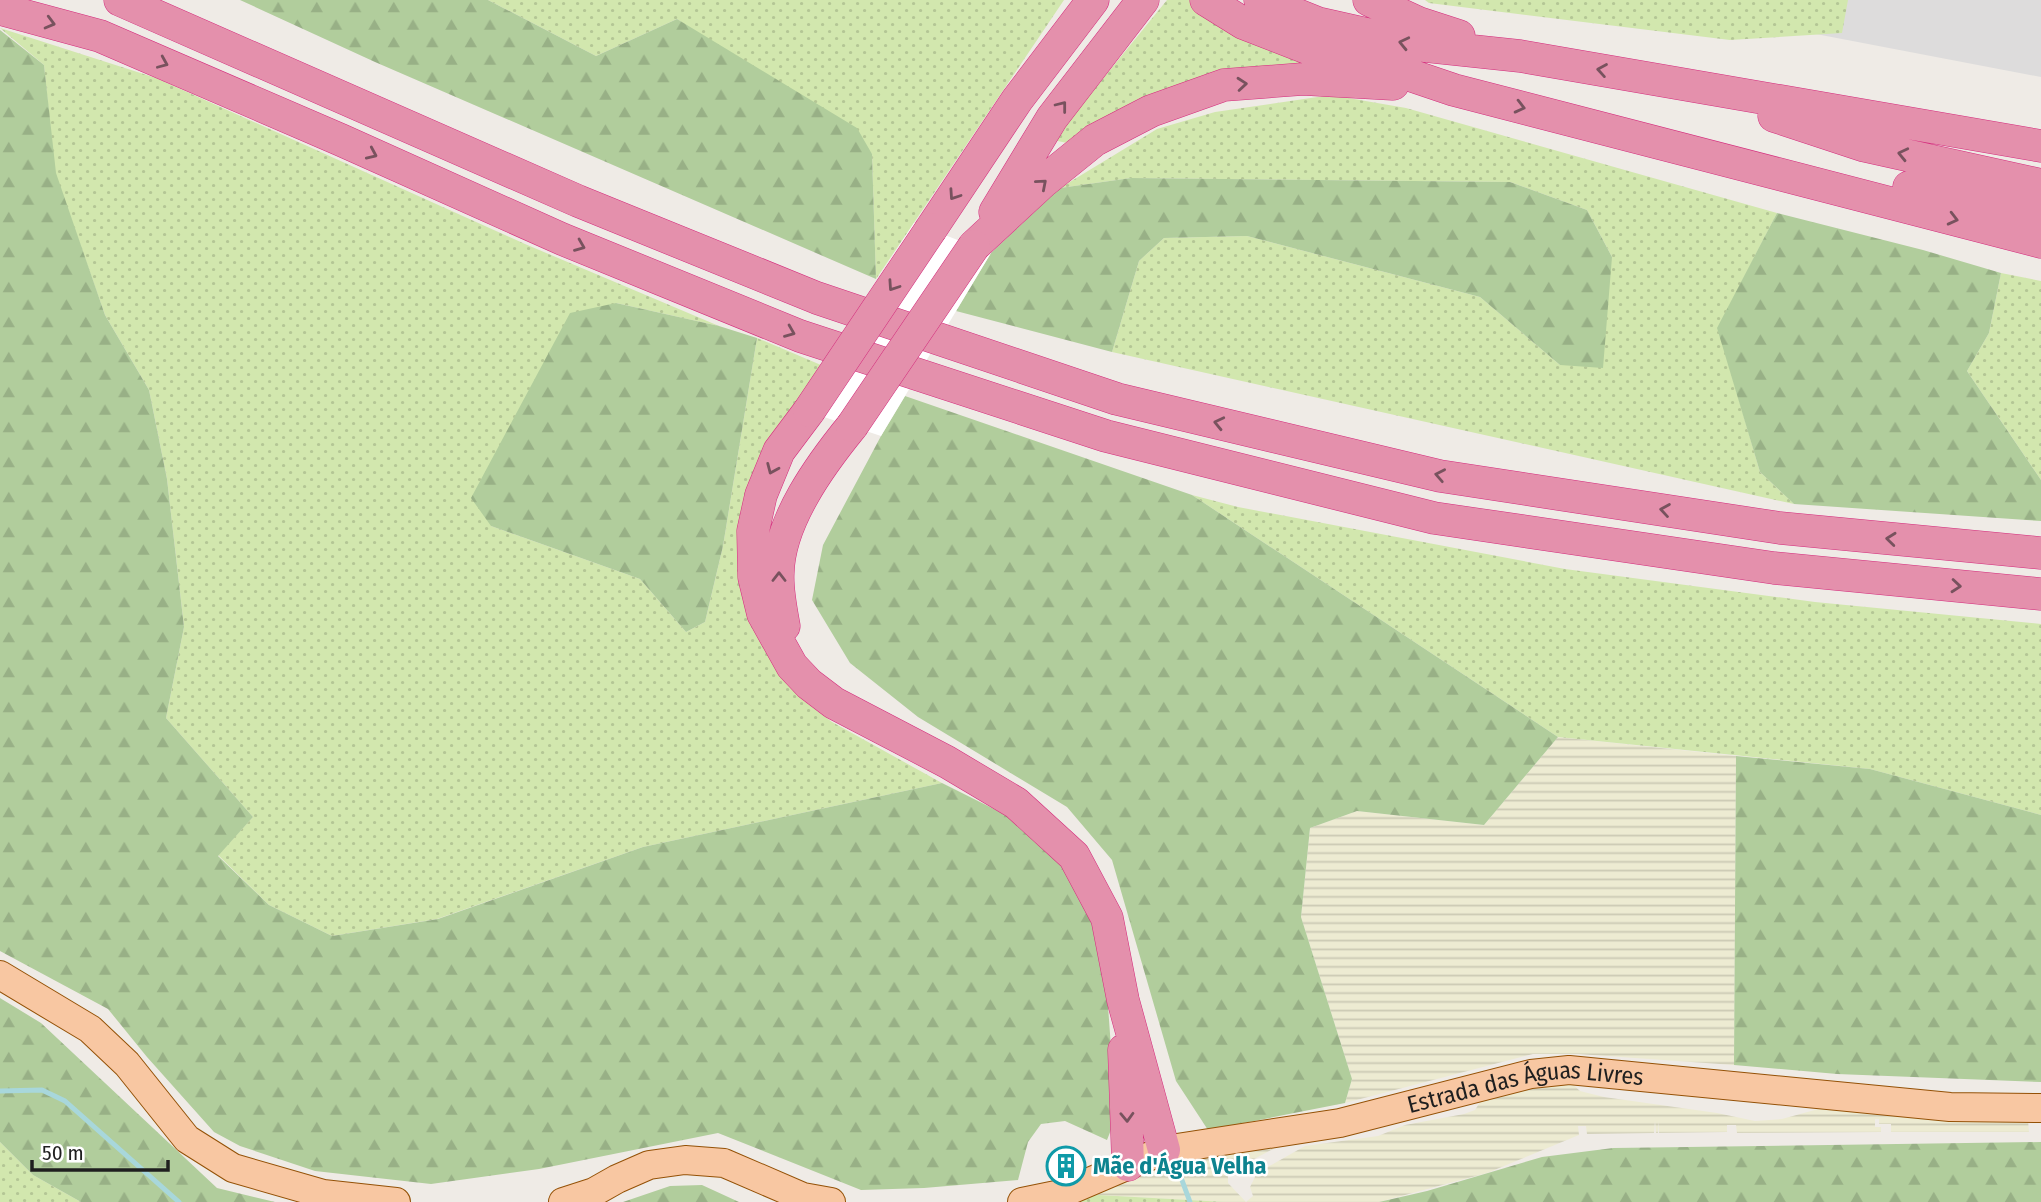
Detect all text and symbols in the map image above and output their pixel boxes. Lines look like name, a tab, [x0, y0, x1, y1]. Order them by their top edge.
one-way arrow	[44, 15, 56, 29]
one-way arrow	[1398, 36, 1410, 51]
one-way arrow	[156, 55, 168, 69]
one-way arrow	[1596, 63, 1608, 78]
one-way arrow	[1237, 77, 1248, 92]
one-way arrow	[1514, 99, 1526, 113]
one-way arrow	[1054, 101, 1067, 113]
one-way arrow	[365, 146, 377, 160]
one-way arrow	[1897, 148, 1909, 163]
one-way arrow	[1034, 179, 1047, 192]
one-way arrow	[949, 187, 962, 200]
one-way arrow	[1947, 211, 1959, 225]
one-way arrow	[572, 238, 585, 252]
one-way arrow	[888, 278, 901, 291]
one-way arrow	[784, 323, 796, 337]
one-way arrow	[1213, 417, 1225, 431]
one-way arrow	[766, 461, 780, 474]
one-way arrow	[1434, 469, 1446, 484]
one-way arrow	[1659, 503, 1671, 518]
one-way arrow	[1885, 532, 1897, 547]
one-way arrow	[771, 571, 787, 582]
one-way arrow	[1951, 578, 1962, 593]
street label: Estrada das Águas Livres	[1404, 1056, 1645, 1119]
one-way arrow	[1119, 1112, 1134, 1123]
scale bar	[32, 1128, 168, 1172]
text: 50 m	[42, 1140, 84, 1166]
building icon: Mãe d'Água Velha	[1045, 1145, 1087, 1187]
place label: Mãe d'Água Velha	[1093, 1151, 1266, 1180]

